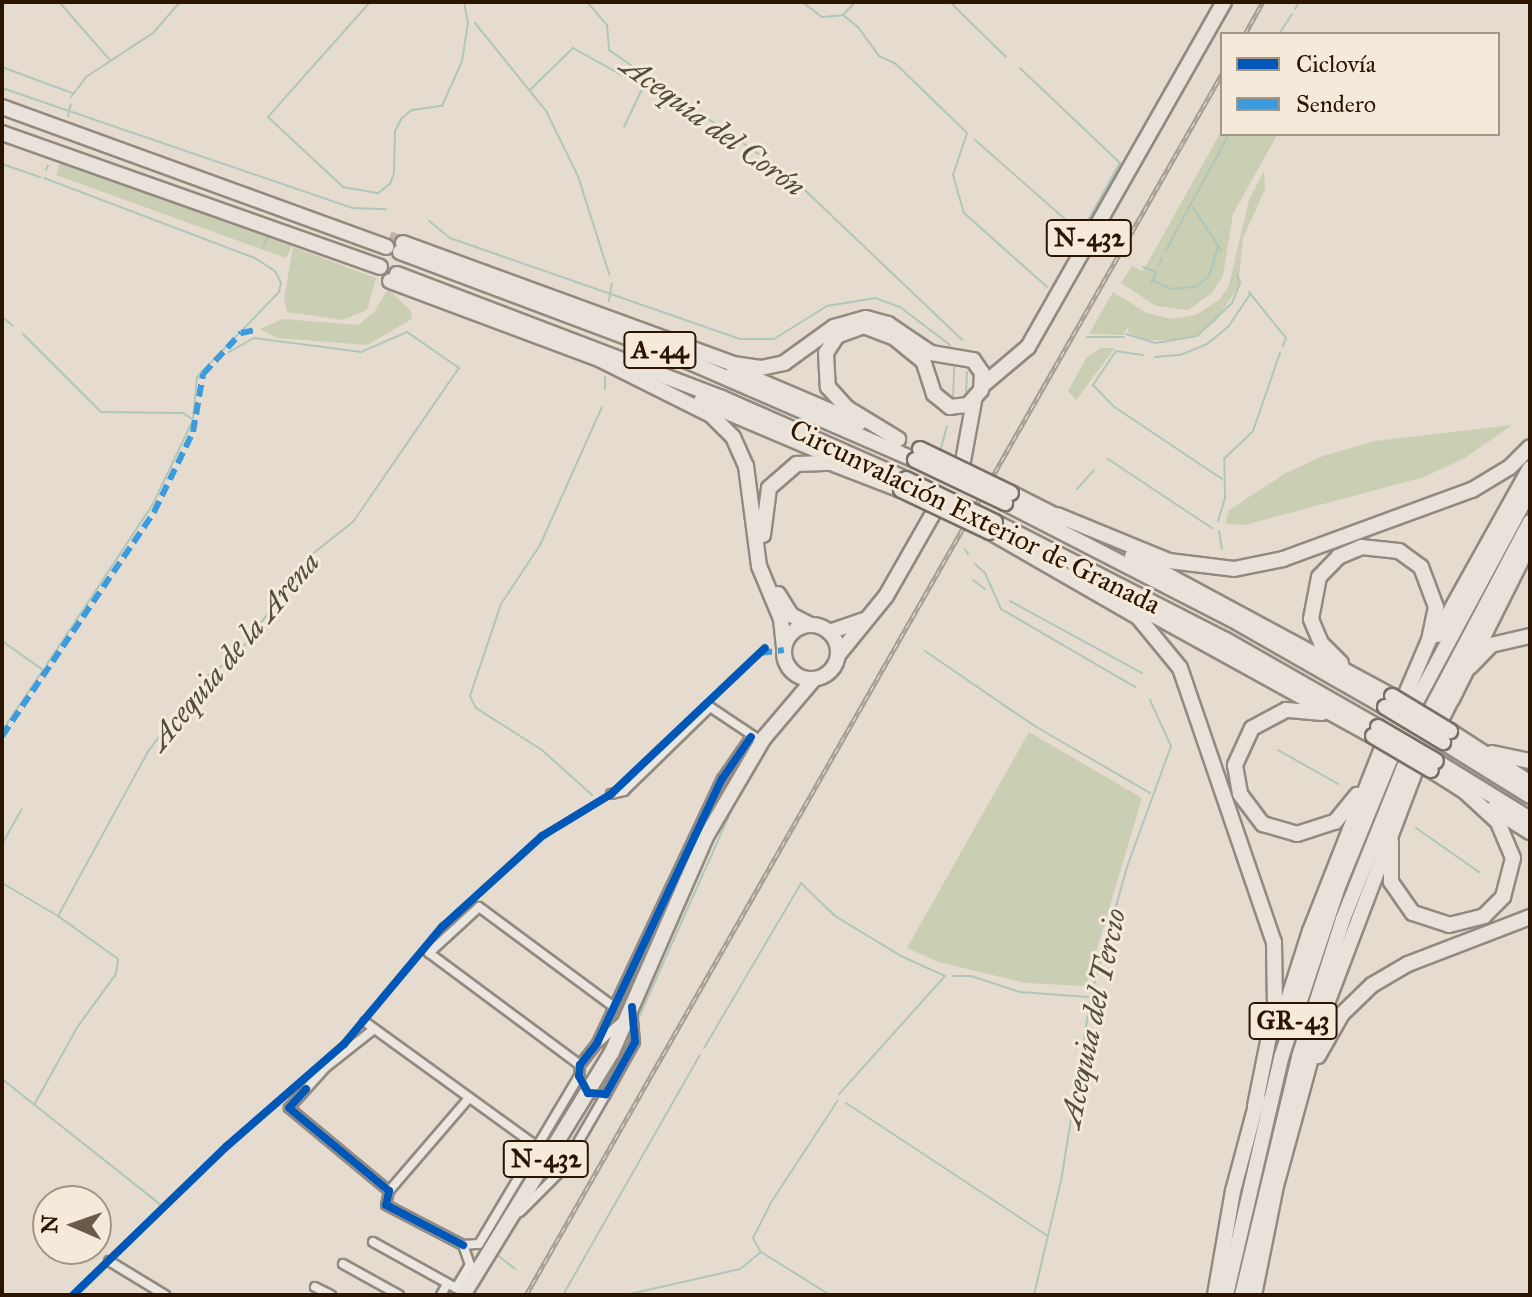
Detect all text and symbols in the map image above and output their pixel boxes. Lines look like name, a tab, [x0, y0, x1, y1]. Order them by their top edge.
legend	[1220, 32, 1500, 136]
water label: Acequia del Corón	[614, 47, 812, 205]
text: Ciclovía	[1296, 49, 1376, 79]
text: Sendero	[1296, 89, 1376, 119]
road number: N-432	[1045, 216, 1133, 260]
road number: A-44	[622, 328, 698, 372]
street label: Circunvalación Exterior de Granada	[784, 412, 1166, 622]
water label: Acequia de la Arena	[141, 545, 327, 757]
water label: Acequia del Tercio	[1052, 905, 1134, 1131]
road number: GR-43	[1247, 999, 1339, 1043]
road number: N-432	[502, 1137, 590, 1181]
north arrow	[32, 1185, 112, 1265]
text: N	[36, 1214, 63, 1234]

